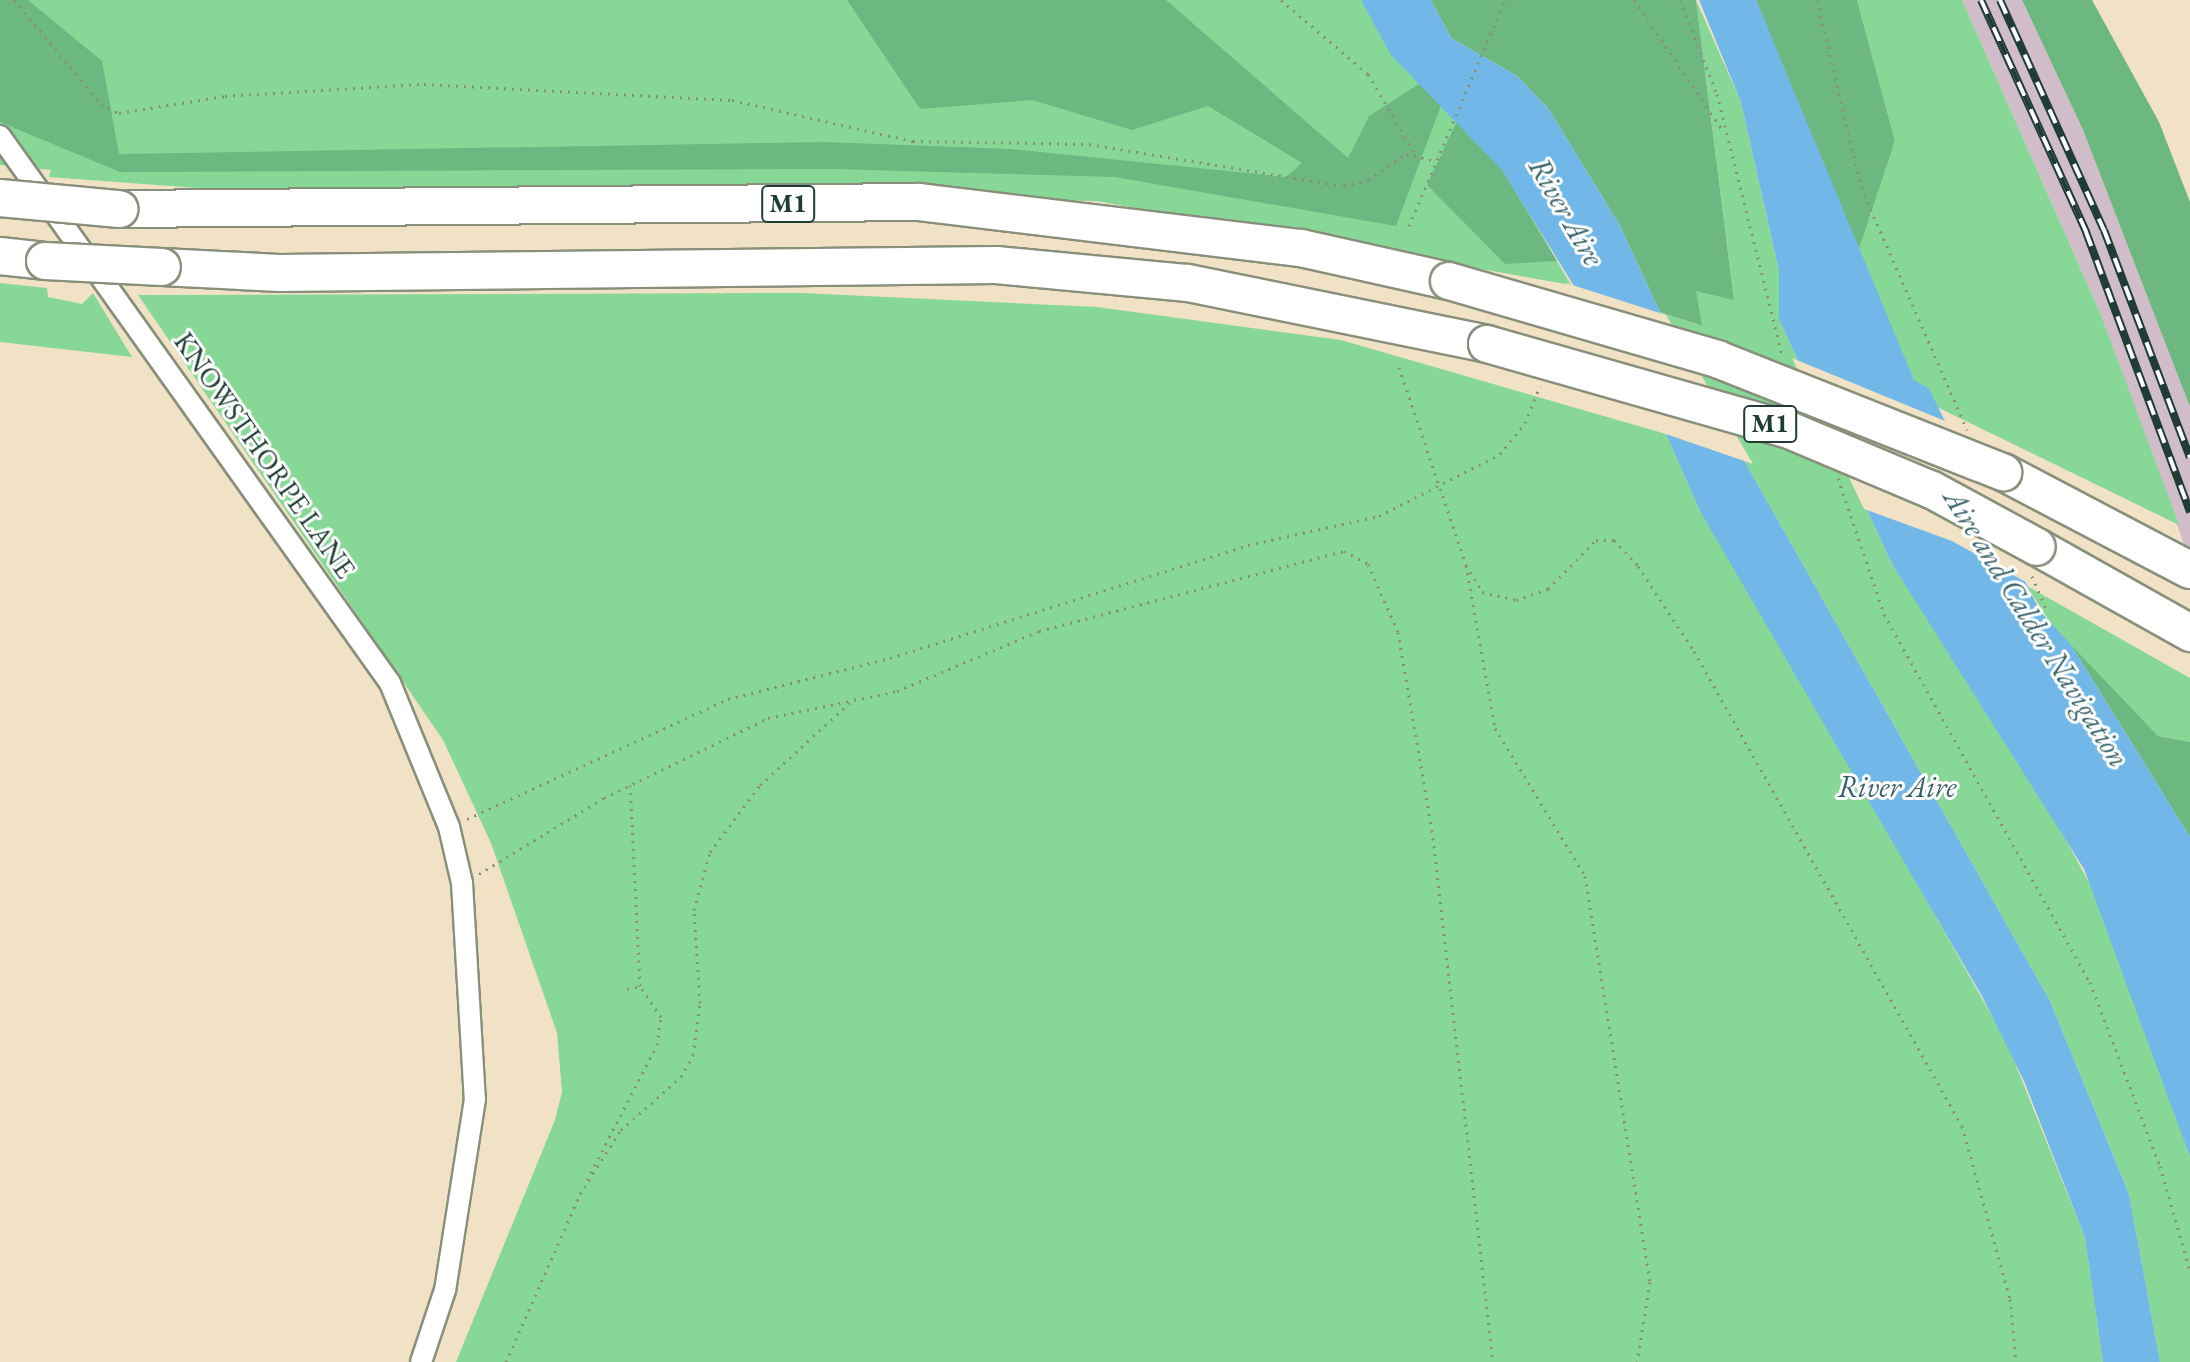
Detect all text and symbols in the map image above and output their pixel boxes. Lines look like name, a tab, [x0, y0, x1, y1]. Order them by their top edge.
water label: River Aire	[1521, 151, 1611, 273]
road number: M1	[760, 182, 816, 226]
street label: KNOWSTHORPE LANE	[167, 325, 363, 585]
road number: M1	[1742, 402, 1798, 446]
water label: Aire and Calder Navigation	[1936, 482, 2136, 774]
water label: River Aire	[1837, 769, 1957, 805]

